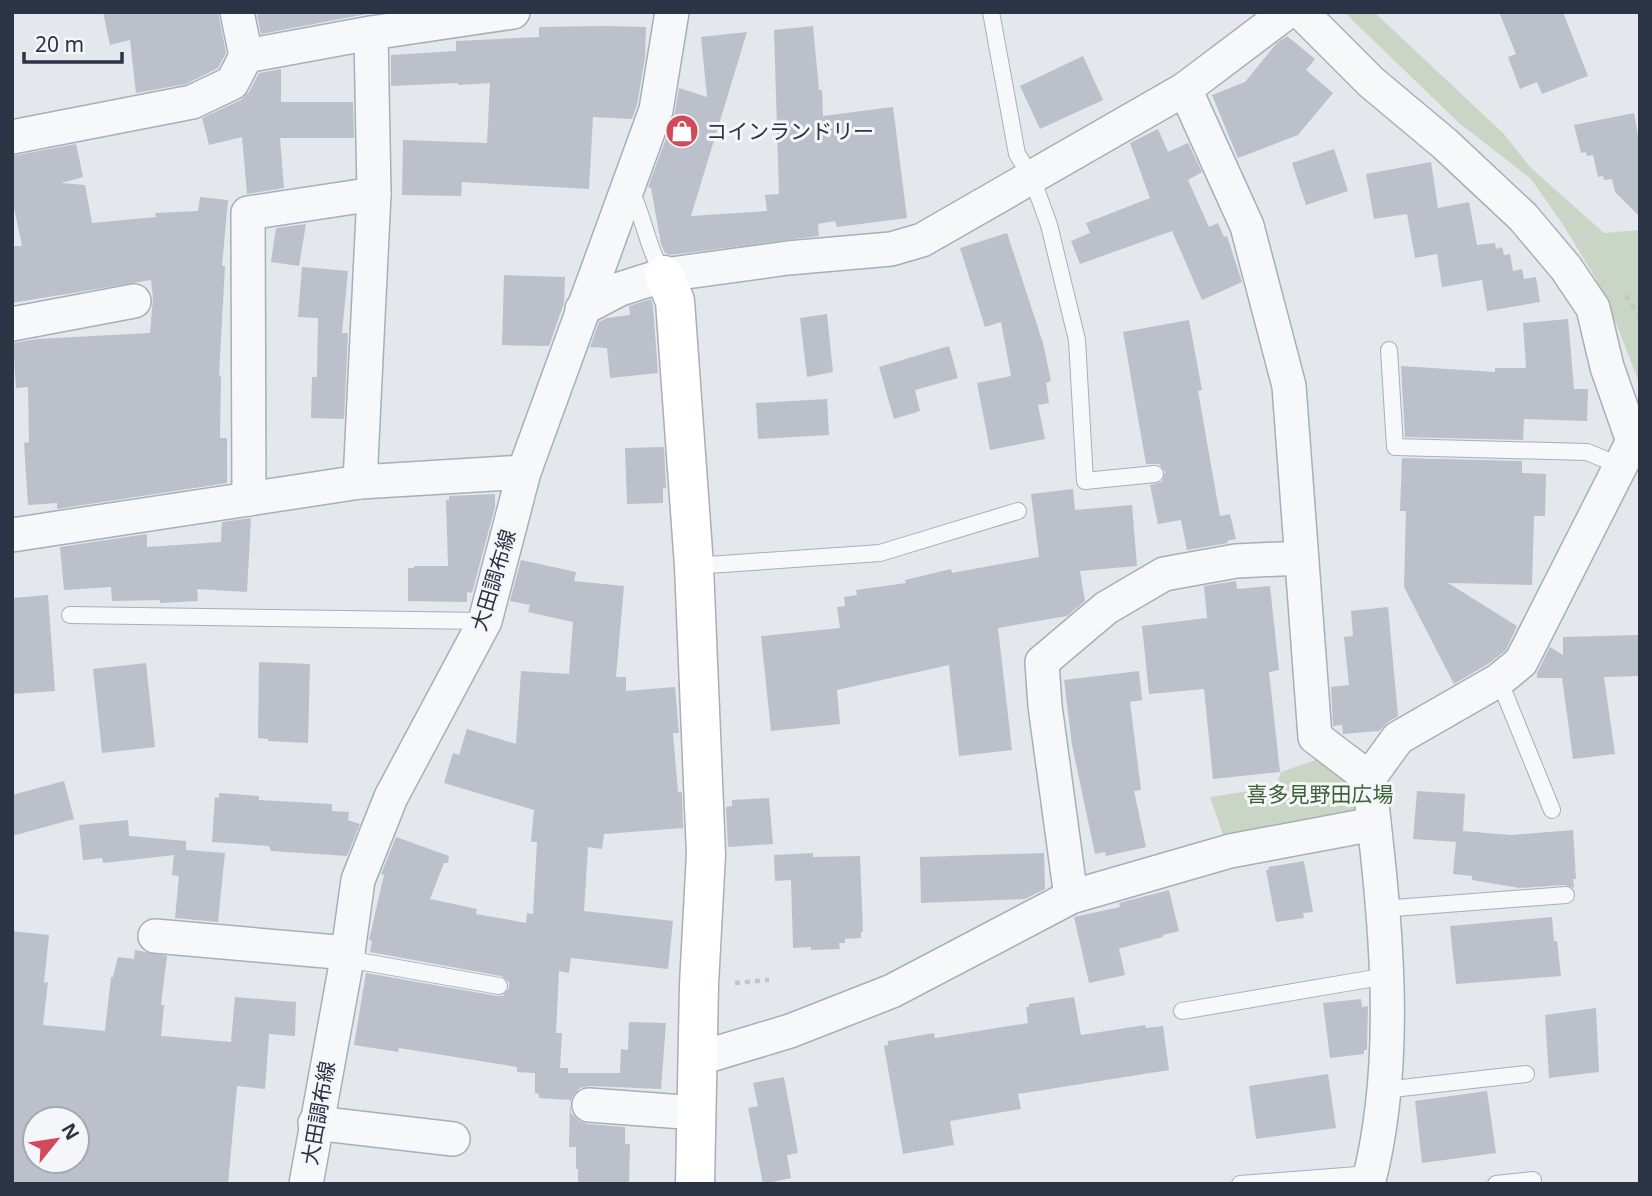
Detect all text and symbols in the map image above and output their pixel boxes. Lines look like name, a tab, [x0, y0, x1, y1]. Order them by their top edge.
scale bar	[24, 21, 122, 65]
text: 20 m	[35, 30, 84, 58]
shop icon: コインランドリー	[663, 112, 701, 150]
place label: コインランドリー	[706, 117, 874, 145]
street label: 大田調布線	[464, 526, 522, 634]
park label: 喜多見野田広場	[1247, 780, 1394, 808]
street label: 大田調布線	[295, 1059, 341, 1167]
north arrow	[21, 1105, 91, 1175]
text: N	[56, 1118, 86, 1145]

